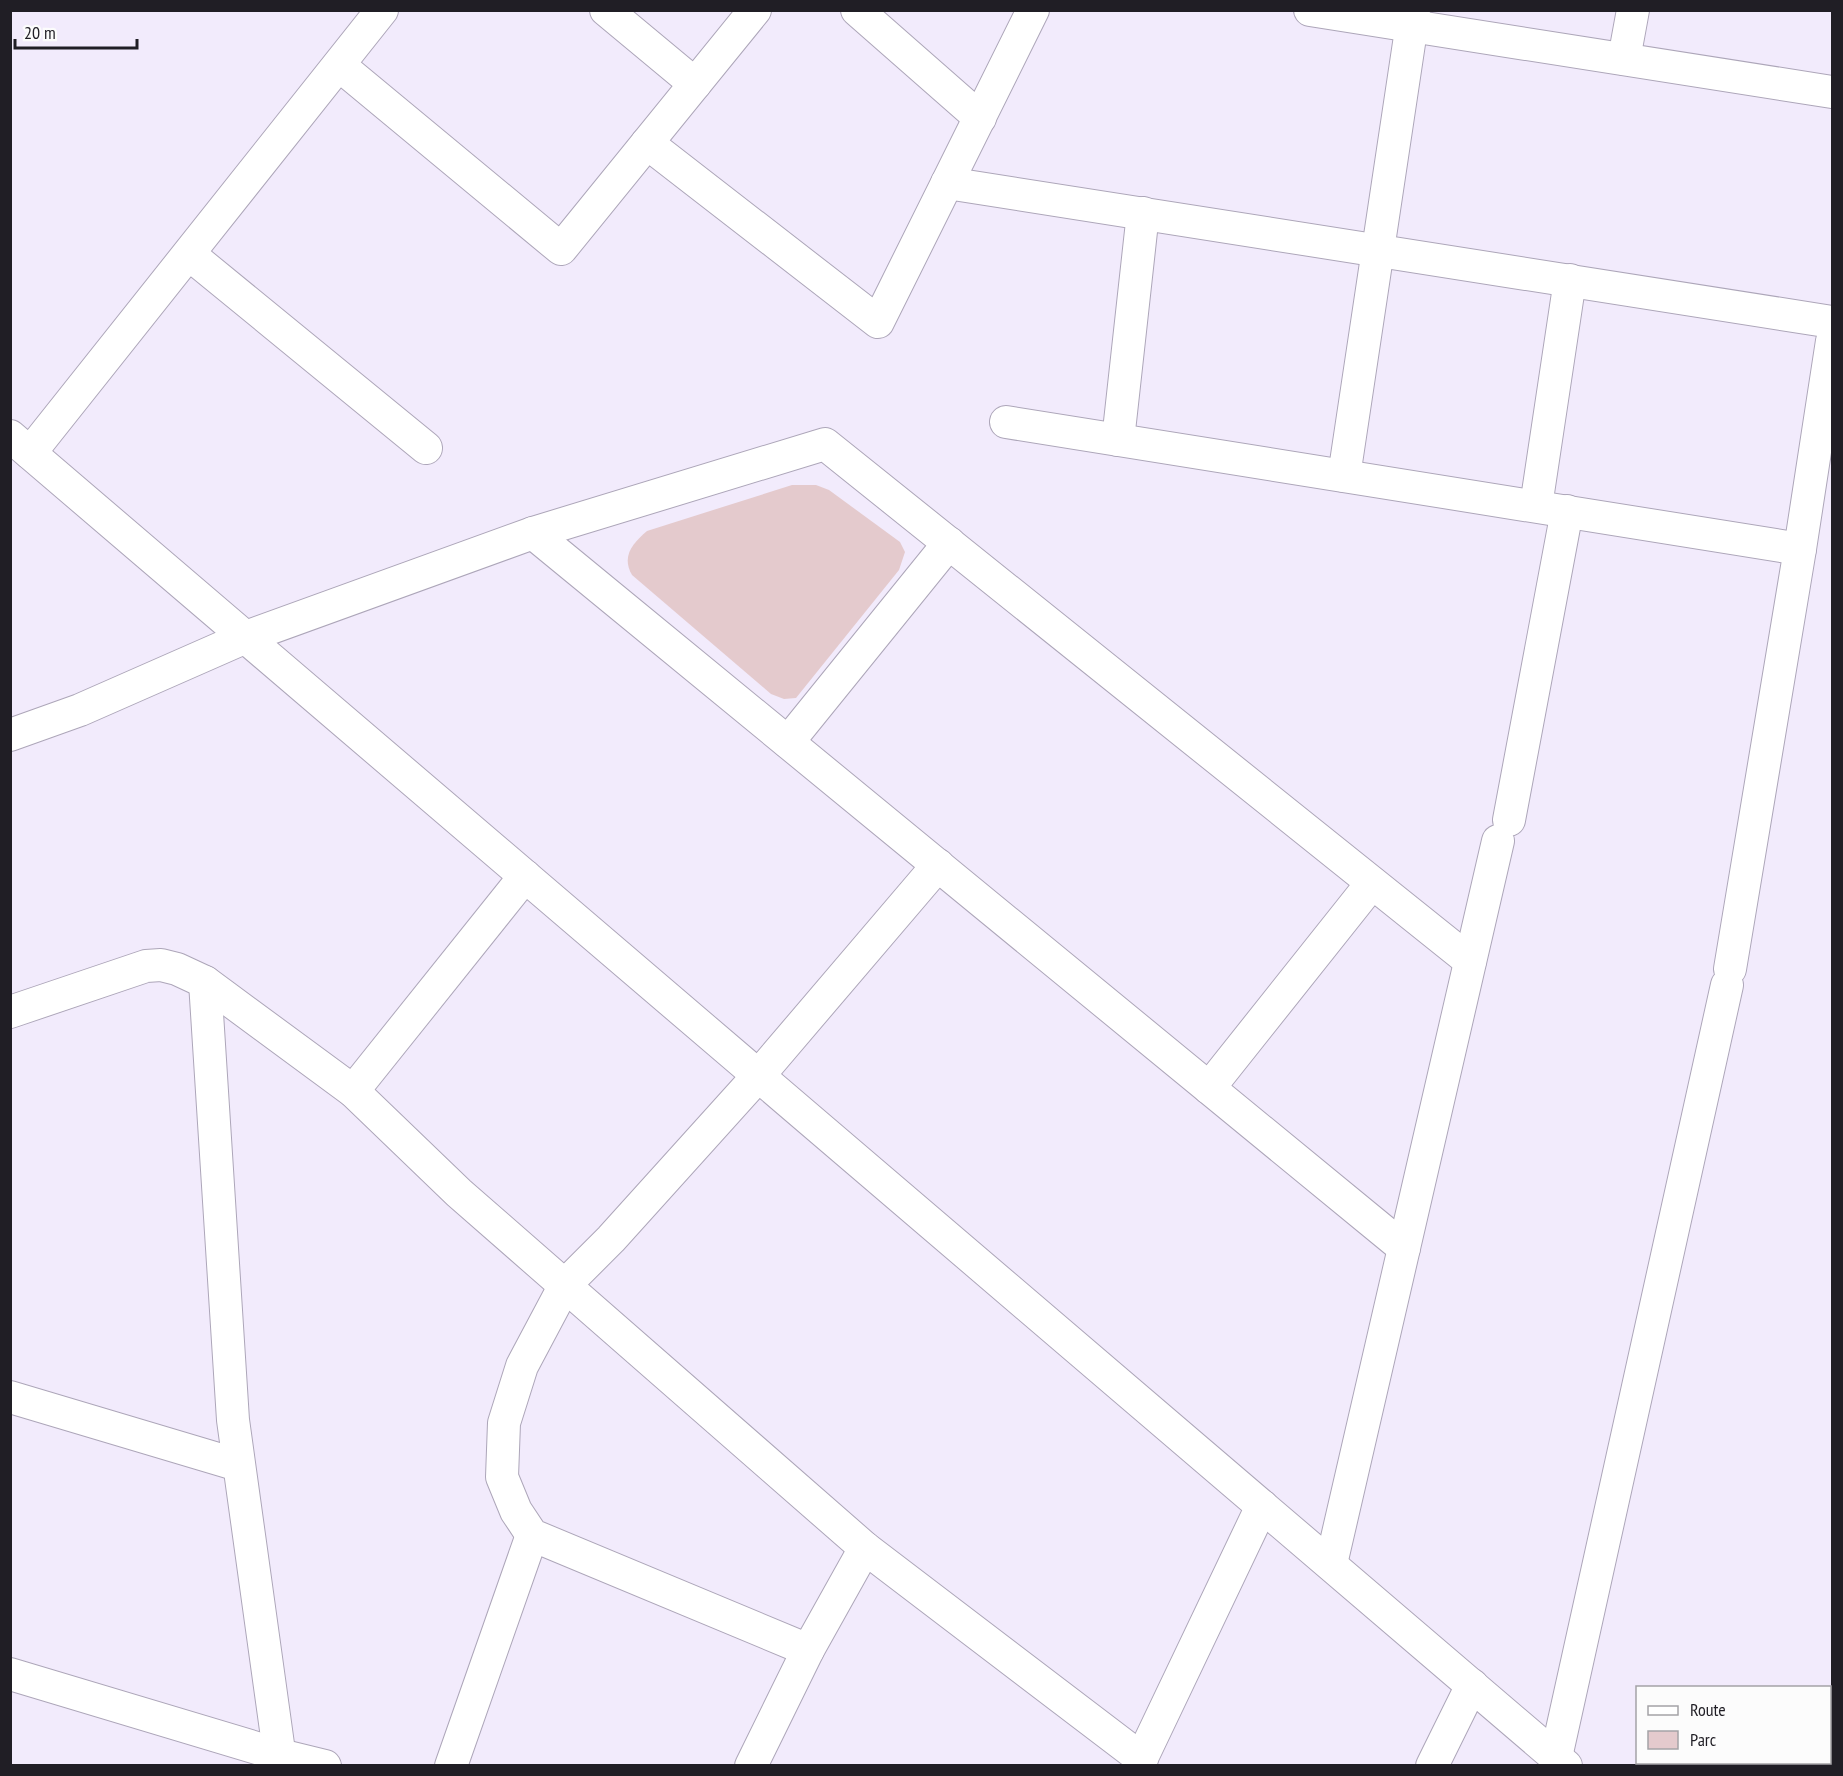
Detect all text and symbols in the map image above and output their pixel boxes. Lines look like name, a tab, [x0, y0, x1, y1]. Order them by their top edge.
scale bar	[15, 12, 136, 50]
text: 20 m	[24, 21, 56, 44]
legend	[1636, 1686, 1831, 1764]
text: Route	[1690, 1698, 1726, 1721]
text: Parc	[1690, 1728, 1717, 1751]

